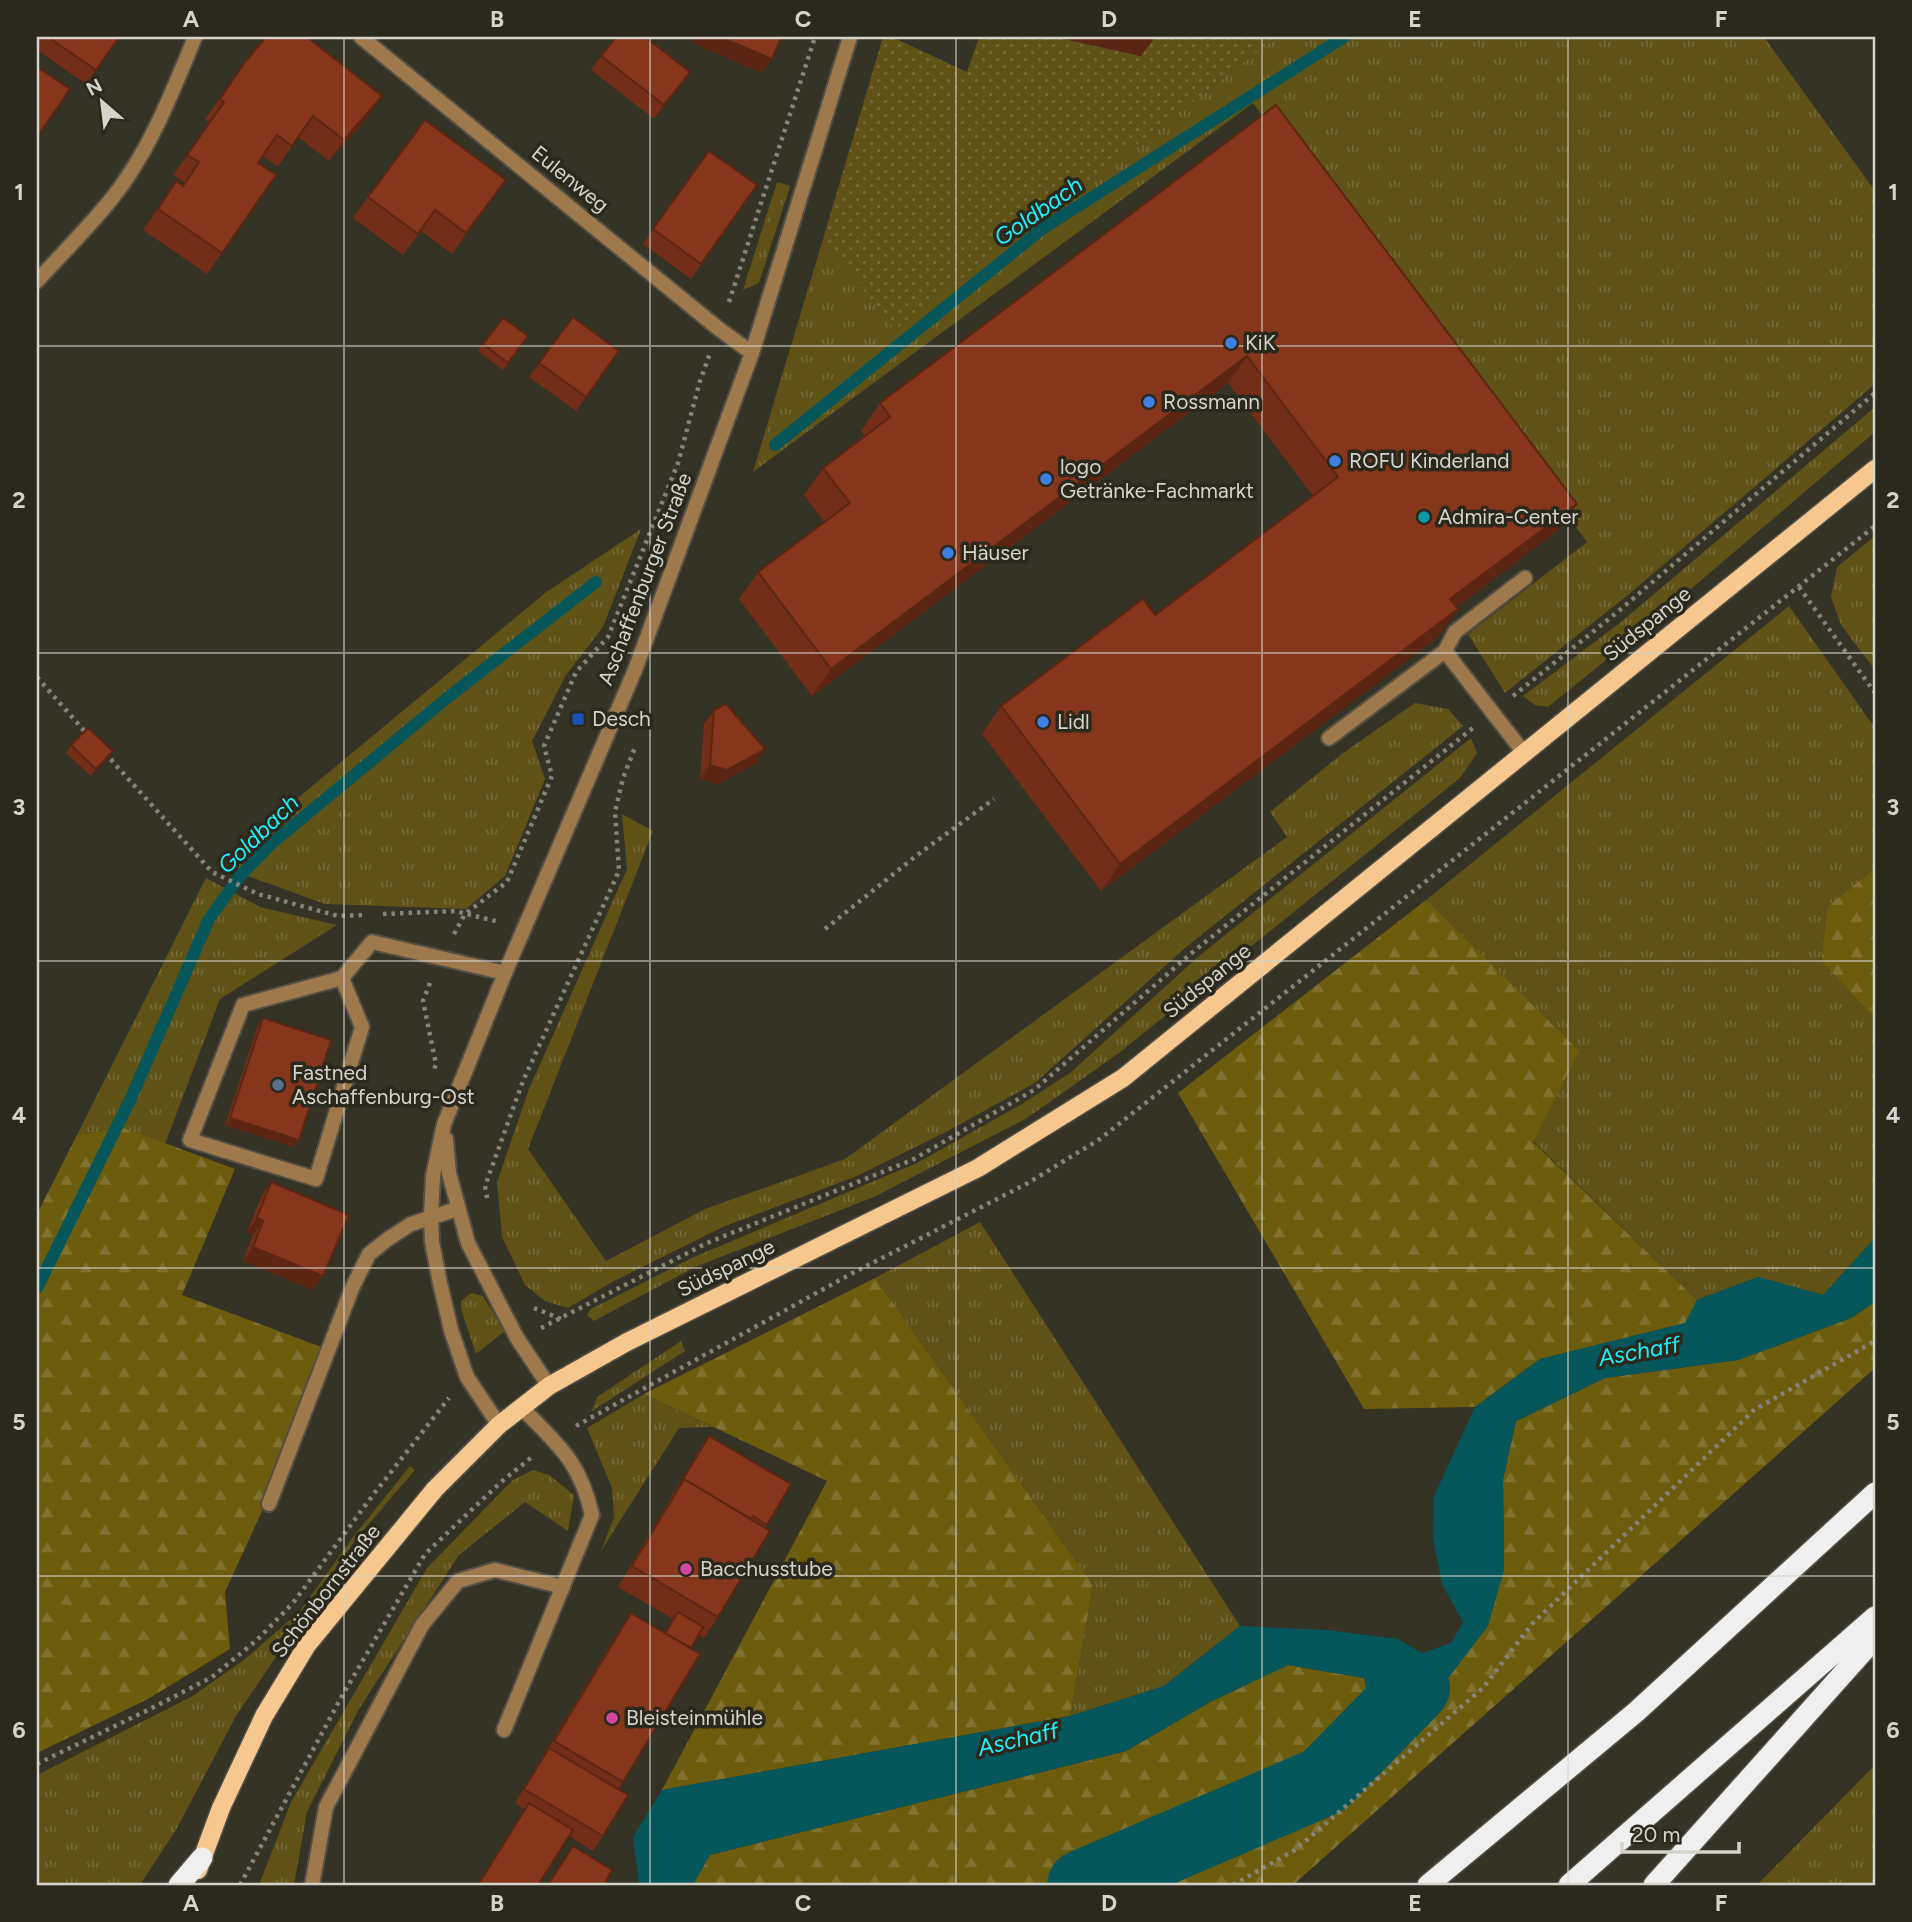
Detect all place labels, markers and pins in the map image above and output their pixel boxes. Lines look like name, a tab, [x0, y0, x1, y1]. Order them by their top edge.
place label: KiK	[1245, 330, 1276, 355]
marker: KiK	[1223, 335, 1239, 351]
place label: Rossmann	[1163, 389, 1260, 414]
marker: Rossmann	[1141, 394, 1157, 410]
place label: ROFU Kinderland	[1349, 448, 1510, 473]
marker: ROFU Kinderland	[1327, 453, 1343, 469]
place label: logo Getränke-Fachmarkt	[1060, 454, 1254, 503]
marker: logo Getränke-Fachmarkt	[1038, 471, 1054, 487]
place label: Admira-Center	[1438, 504, 1578, 529]
marker: Admira-Center	[1416, 509, 1432, 525]
place label: Häuser	[962, 540, 1029, 565]
marker: Häuser	[940, 545, 956, 561]
place label: Desch	[592, 706, 651, 731]
place label: Lidl	[1057, 709, 1090, 734]
marker: Desch	[570, 711, 586, 727]
marker: Lidl	[1035, 714, 1051, 730]
place label: Fastned Aschaffenburg-Ost	[292, 1060, 475, 1109]
marker: Fastned Aschaffenburg-Ost	[270, 1077, 286, 1093]
place label: Bacchusstube	[700, 1556, 833, 1581]
marker: Bacchusstube	[678, 1561, 694, 1577]
place label: Bleisteinmühle	[626, 1705, 763, 1730]
marker: Bleisteinmühle	[604, 1710, 620, 1726]

